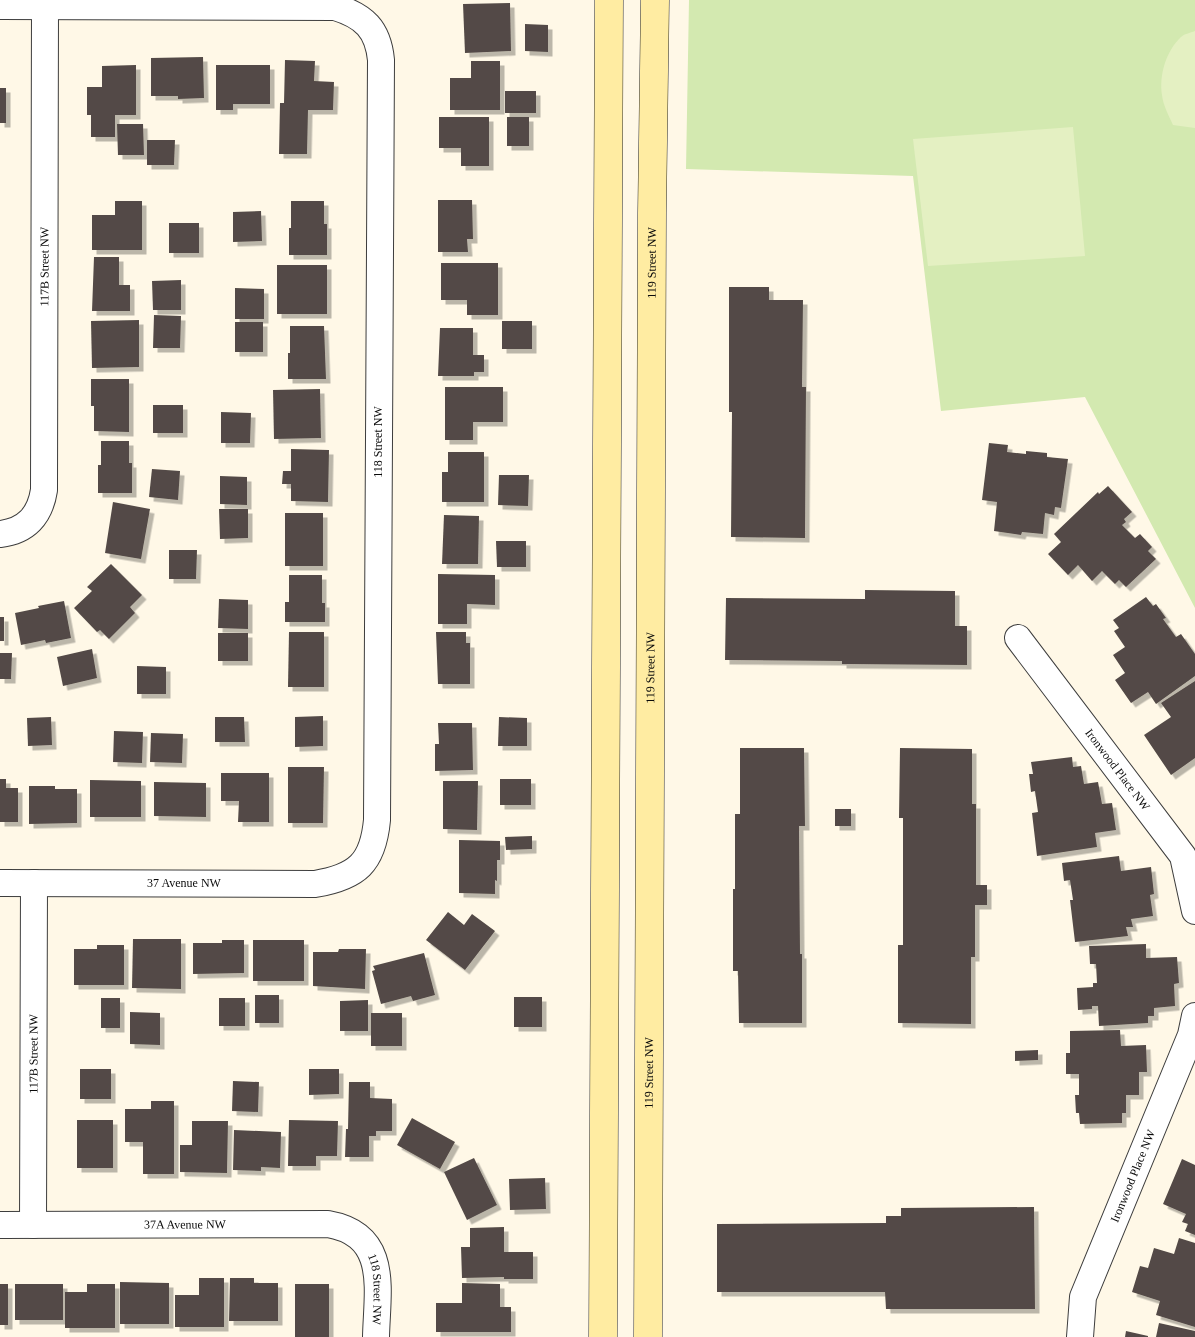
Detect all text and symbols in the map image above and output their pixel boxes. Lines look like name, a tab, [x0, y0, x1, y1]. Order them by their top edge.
street label: 117B Street NW	[37, 226, 52, 307]
street label: 119 Street NW	[645, 227, 659, 299]
street label: 118 Street NW	[371, 406, 385, 478]
street label: 119 Street NW	[643, 632, 658, 704]
street label: Ironwood Place NW	[1082, 726, 1153, 814]
street label: 37 Avenue NW	[147, 876, 222, 890]
street label: 117B Street NW	[26, 1014, 41, 1094]
street label: 119 Street NW	[642, 1037, 656, 1109]
street label: Ironwood Place NW	[1108, 1127, 1158, 1224]
street label: 37A Avenue NW	[144, 1217, 227, 1232]
street label: 118 Street NW	[365, 1251, 385, 1326]

